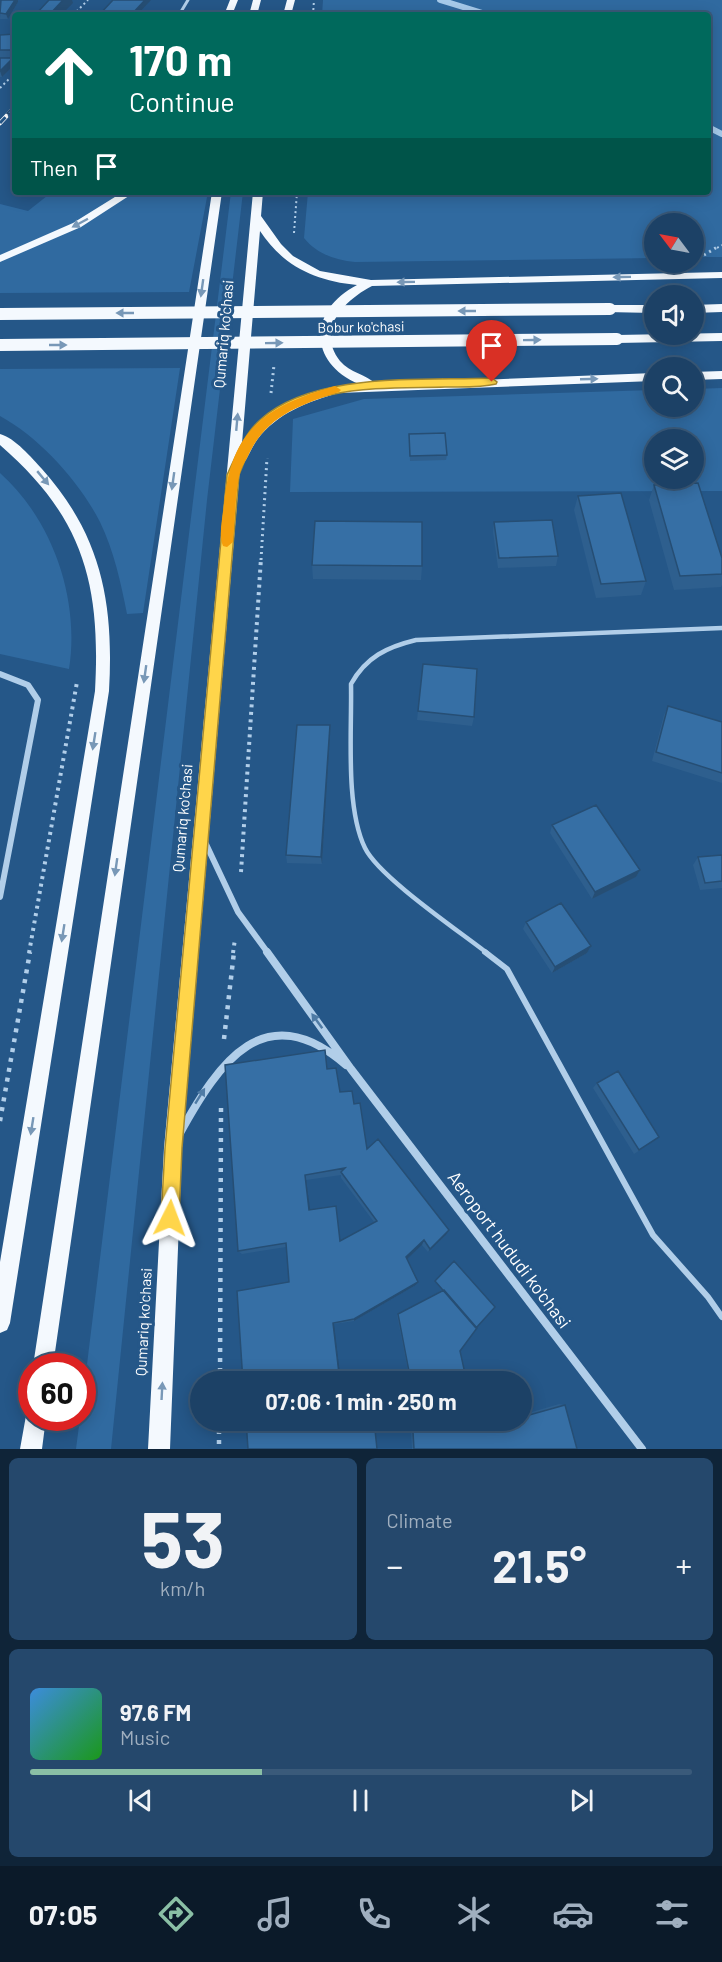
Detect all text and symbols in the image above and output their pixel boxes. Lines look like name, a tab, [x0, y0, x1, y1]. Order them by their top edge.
text: 170 m	[129, 34, 232, 84]
icon: ahead	[30, 36, 108, 114]
text: Continue	[129, 85, 235, 117]
icon: arrive	[90, 150, 123, 183]
text: Then	[30, 154, 78, 180]
north arrow	[644, 213, 704, 273]
map controls	[644, 213, 704, 489]
one-way arrow	[72, 218, 89, 228]
one-way arrow	[612, 272, 631, 282]
one-way arrow	[396, 277, 415, 287]
one-way arrow	[197, 279, 206, 298]
street label: Qumariq ko'chasi	[209, 279, 237, 389]
button: sound	[644, 285, 704, 345]
one-way arrow	[458, 306, 477, 315]
one-way arrow	[116, 308, 135, 318]
street label: Bobur ko'chasi	[317, 317, 405, 336]
pin	[466, 320, 517, 382]
icon: arrive	[475, 329, 508, 362]
one-way arrow	[523, 335, 542, 344]
one-way arrow	[265, 338, 284, 347]
one-way arrow	[49, 340, 68, 350]
button: search	[644, 357, 704, 417]
one-way arrow	[579, 374, 598, 383]
one-way arrow	[233, 413, 242, 432]
button: layers	[644, 429, 704, 489]
one-way arrow	[36, 470, 49, 485]
one-way arrow	[169, 472, 178, 491]
one-way arrow	[140, 665, 149, 684]
one-way arrow	[89, 731, 98, 750]
street label: Qumariq ko'chasi	[168, 763, 196, 873]
one-way arrow	[112, 858, 121, 877]
one-way arrow	[58, 924, 67, 943]
one-way arrow	[311, 1014, 323, 1030]
one-way arrow	[194, 1088, 205, 1105]
one-way arrow	[27, 1116, 36, 1135]
street label: Aeroport hududi ko'chasi	[443, 1166, 576, 1332]
position arrow	[138, 1186, 202, 1250]
street label: Qumariq ko'chasi	[131, 1267, 155, 1377]
speed limit sign: 60	[18, 1353, 96, 1431]
one-way arrow	[158, 1381, 167, 1400]
text: 07:06 · 1 min · 250 m	[265, 1388, 457, 1414]
text: 53	[141, 1490, 225, 1584]
text: Climate	[387, 1508, 453, 1532]
text: 21.5°	[492, 1538, 586, 1592]
text: −	[387, 1545, 403, 1585]
text: +	[676, 1545, 692, 1585]
text: km/h	[160, 1576, 205, 1600]
text: 97.6 FM	[120, 1699, 191, 1725]
text: Music	[120, 1725, 170, 1749]
icon: previous	[124, 1784, 157, 1817]
icon: pause	[344, 1784, 377, 1817]
icon: next	[565, 1784, 598, 1817]
icon: directions	[155, 1893, 197, 1935]
icon: music	[254, 1893, 296, 1935]
icon: phone	[353, 1893, 395, 1935]
icon: climate	[453, 1893, 495, 1935]
icon: car	[552, 1893, 594, 1935]
icon: filters	[651, 1893, 693, 1935]
text: 07:05	[29, 1898, 97, 1930]

